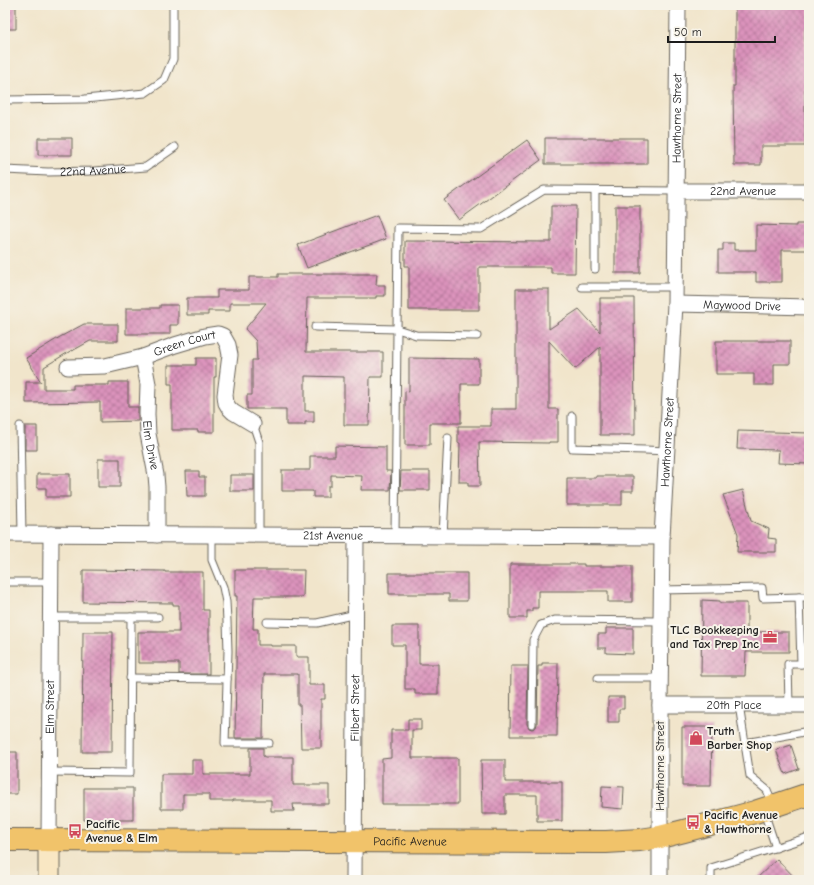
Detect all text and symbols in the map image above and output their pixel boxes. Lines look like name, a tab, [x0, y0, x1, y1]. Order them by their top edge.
scale bar	[668, 18, 775, 44]
text: 50 m	[674, 25, 702, 39]
street label: Hawthorne Street	[669, 73, 684, 163]
street label: 22nd Avenue	[60, 162, 126, 179]
street label: 22nd Avenue	[710, 184, 776, 198]
street label: Maywood Drive	[703, 298, 781, 313]
street label: Green Court	[152, 327, 217, 359]
street label: Hawthorne Street	[658, 396, 677, 487]
street label: Elm Drive	[140, 420, 162, 471]
street label: 21st Avenue	[303, 528, 363, 543]
place label: TLC Bookkeeping and Tax Prep Inc	[670, 623, 759, 651]
office icon: TLC Bookkeeping and Tax Prep Inc	[762, 629, 778, 645]
street label: Filbert Street	[348, 674, 362, 742]
street label: Elm Street	[43, 679, 57, 734]
street label: 20th Place	[707, 698, 761, 712]
street label: Hawthorne Street	[653, 721, 667, 811]
place label: Truth Barber Shop	[707, 724, 772, 752]
shop icon: Truth Barber Shop	[688, 730, 704, 746]
place label: Pacific Avenue & Hawthorne	[704, 808, 778, 836]
bus stop icon: Pacific Avenue & Hawthorne	[685, 814, 701, 830]
place label: Pacific Avenue & Elm	[86, 817, 158, 845]
bus stop icon: Pacific Avenue & Elm	[67, 823, 83, 839]
street label: Pacific Avenue	[373, 834, 447, 848]

